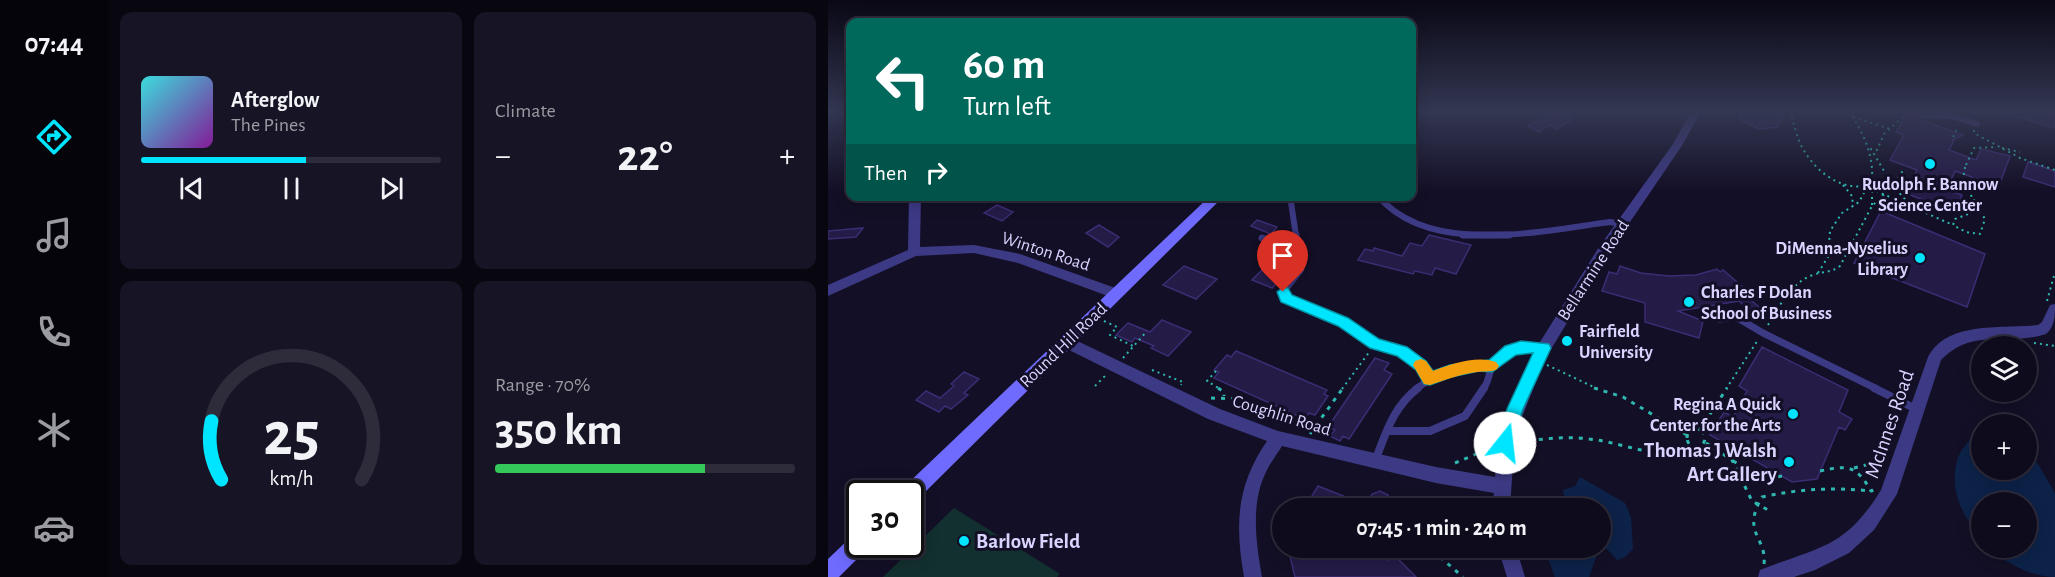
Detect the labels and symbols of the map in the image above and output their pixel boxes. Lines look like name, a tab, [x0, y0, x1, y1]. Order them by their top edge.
marker: Rudolph F. Bannow Science Center	[1923, 157, 1937, 171]
place label: Rudolph F. Bannow Science Center	[1862, 176, 1999, 215]
street label: Bellarmine Road	[1555, 217, 1633, 324]
street label: Winton Road	[999, 229, 1092, 275]
pin	[1257, 230, 1308, 292]
place label: DiMenna-Nyselius Library	[1775, 240, 1909, 279]
marker: DiMenna-Nyselius Library	[1913, 251, 1927, 265]
place label: Charles F Dolan School of Business	[1701, 284, 1832, 323]
marker: Charles F Dolan School of Business	[1682, 295, 1696, 309]
street label: Round Hill Road	[1017, 300, 1111, 391]
place label: Fairfield University	[1579, 323, 1654, 362]
marker: Fairfield University	[1560, 334, 1574, 348]
street label: McInnes Road	[1861, 367, 1918, 481]
street label: Coughlin Road	[1230, 392, 1333, 439]
place label: Regina A Quick Center for the Arts	[1650, 396, 1781, 435]
marker: Regina A Quick Center for the Arts	[1786, 407, 1800, 421]
position arrow	[1473, 411, 1537, 475]
place label: Thomas J Walsh Art Gallery	[1644, 440, 1778, 485]
marker: Thomas J Walsh Art Gallery	[1782, 455, 1796, 469]
speed limit sign: 30	[846, 480, 924, 558]
place label: Barlow Field	[976, 531, 1080, 552]
marker: Barlow Field	[957, 534, 971, 548]

